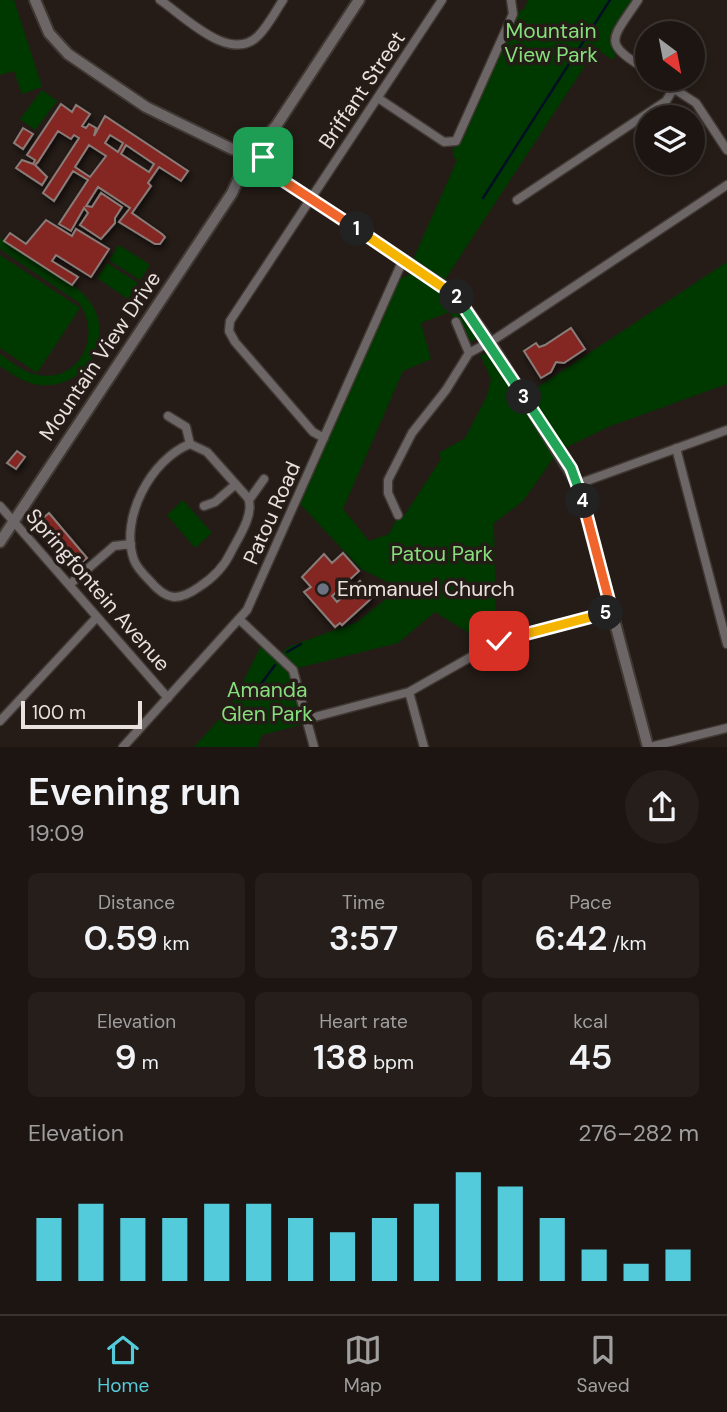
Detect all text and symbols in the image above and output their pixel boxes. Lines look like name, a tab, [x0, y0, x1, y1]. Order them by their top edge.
park label: Mountain View Park	[504, 17, 598, 69]
north arrow	[635, 21, 705, 91]
map controls	[635, 21, 705, 175]
street label: Briffant Street	[312, 26, 412, 154]
button: layers	[635, 105, 705, 175]
pin	[233, 127, 293, 187]
icon: arrive	[244, 138, 282, 176]
pin: 1	[340, 212, 374, 246]
text: 1	[353, 216, 360, 241]
street label: Mountain View Drive	[33, 266, 167, 446]
pin: 2	[440, 280, 475, 314]
text: 2	[451, 284, 462, 309]
pin: 3	[506, 380, 542, 414]
text: 3	[518, 384, 529, 409]
street label: Patou Road	[237, 457, 307, 569]
pin: 4	[566, 484, 600, 518]
text: 4	[576, 488, 589, 513]
street label: Springfontein Avenue	[20, 503, 177, 677]
park label: Patou Park	[391, 540, 494, 568]
place label: Emmanuel Church	[337, 575, 515, 603]
marker: Emmanuel Church	[315, 581, 331, 597]
pin: 5	[588, 596, 624, 630]
text: 5	[600, 600, 611, 625]
pin	[469, 611, 529, 671]
icon: check	[480, 622, 518, 660]
park label: Amanda Glen Park	[221, 676, 313, 728]
scale bar	[21, 698, 142, 730]
text: 100 m	[32, 700, 86, 725]
text: Evening run	[28, 767, 241, 817]
button: share	[625, 770, 699, 844]
text: 19:09	[28, 818, 84, 848]
text: Distance	[98, 890, 175, 915]
text: Time	[342, 890, 385, 915]
text: Pace	[569, 890, 612, 915]
text: 0.59	[84, 915, 158, 961]
text: 3:57	[329, 915, 398, 961]
text: 6:42	[534, 915, 608, 961]
text: km	[158, 931, 189, 956]
text: /km	[608, 931, 647, 956]
text: Elevation	[97, 1009, 176, 1034]
text: Heart rate	[319, 1009, 408, 1034]
text: kcal	[573, 1009, 608, 1034]
text: 9	[114, 1034, 137, 1080]
text: 138	[313, 1034, 368, 1080]
text: 45	[569, 1034, 612, 1080]
text: m	[137, 1050, 159, 1075]
text: bpm	[368, 1050, 414, 1075]
text: Elevation	[28, 1118, 124, 1148]
text: 276–282 m	[578, 1118, 699, 1148]
tab: Home	[97, 1331, 149, 1398]
tab: Map	[344, 1331, 382, 1398]
tab: Saved	[576, 1331, 630, 1398]

